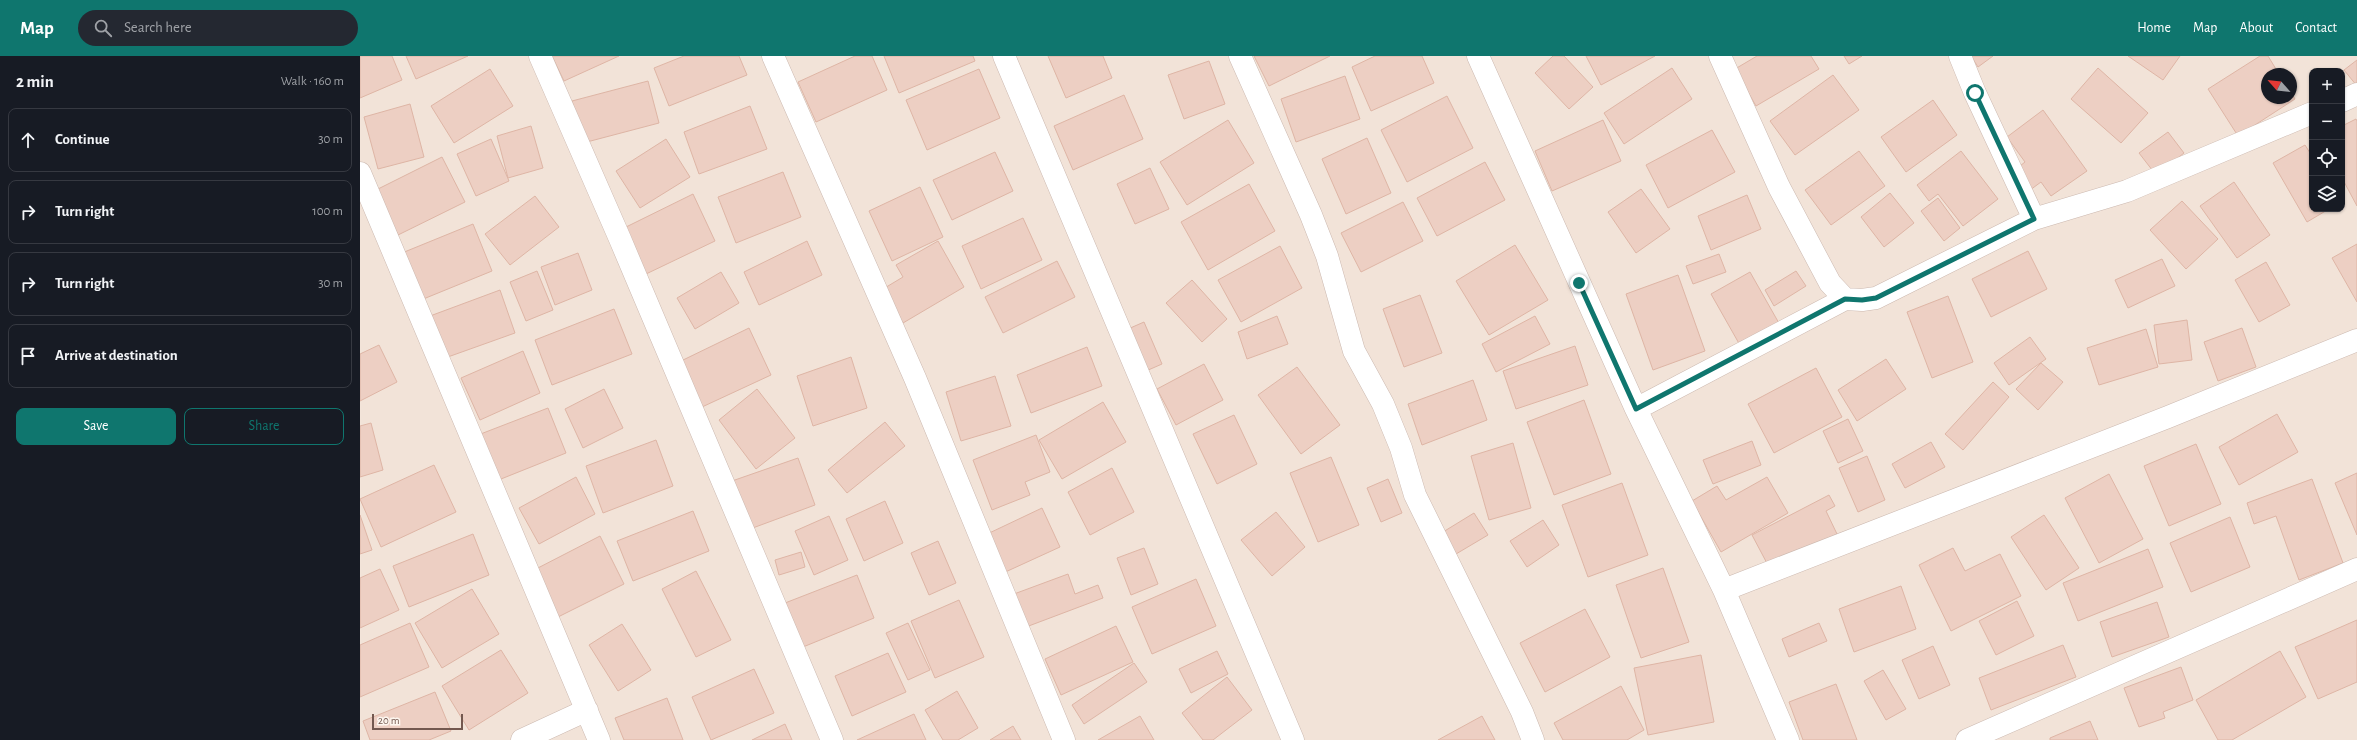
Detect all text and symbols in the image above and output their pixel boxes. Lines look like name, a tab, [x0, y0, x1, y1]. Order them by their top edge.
search box	[78, 10, 358, 46]
icon: search	[92, 17, 114, 39]
text: Map	[20, 19, 54, 38]
text: Search here	[124, 20, 192, 35]
text: Home	[2137, 21, 2171, 35]
text: Map	[2193, 21, 2217, 35]
text: About	[2239, 21, 2273, 35]
text: Contact	[2295, 21, 2337, 35]
north arrow	[2261, 68, 2297, 104]
map controls	[2309, 68, 2345, 212]
button: +	[2309, 68, 2345, 104]
text: 2 min	[16, 73, 54, 90]
text: Walk · 160 m	[281, 75, 344, 88]
route start	[1966, 84, 1984, 102]
button: −	[2309, 104, 2345, 140]
icon: ahead	[17, 129, 39, 151]
text: Continue	[55, 132, 110, 147]
text: 30 m	[318, 133, 343, 146]
button: locate	[2309, 140, 2345, 176]
button: layers	[2309, 176, 2345, 212]
icon: right	[17, 201, 39, 223]
text: Turn right	[55, 204, 114, 219]
text: 100 m	[312, 205, 343, 218]
icon: right	[17, 273, 39, 295]
route end	[1570, 274, 1588, 292]
text: Turn right	[55, 276, 114, 291]
text: 30 m	[318, 277, 343, 290]
icon: arrive	[17, 345, 39, 367]
text: Arrive at destination	[55, 348, 178, 363]
button: Save	[16, 408, 176, 445]
button: Share	[184, 408, 344, 445]
scale bar	[372, 712, 463, 731]
text: 20 m	[378, 715, 399, 726]

